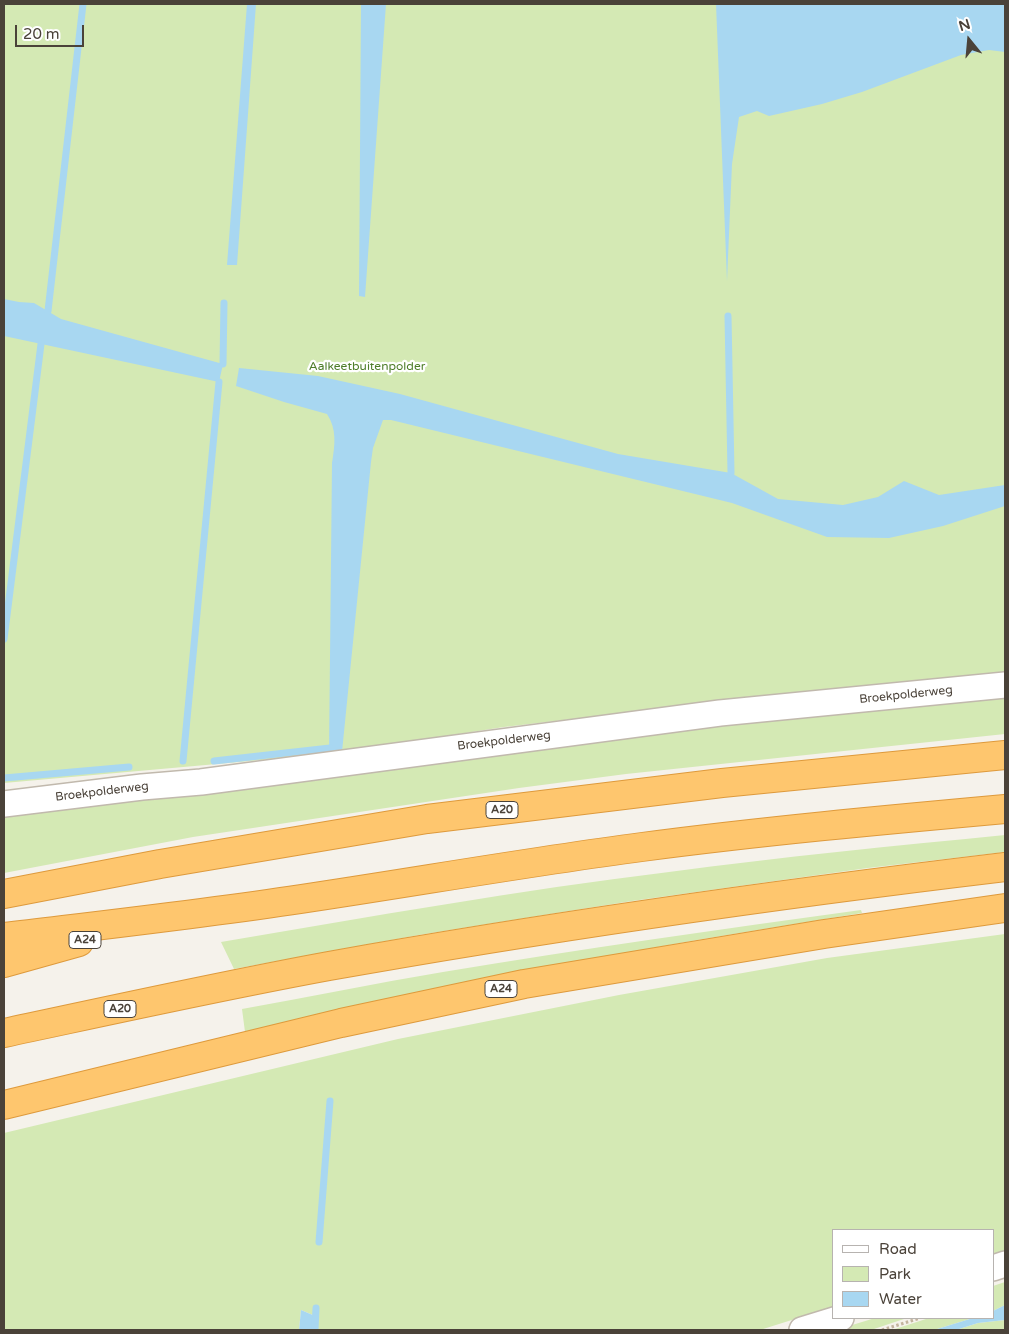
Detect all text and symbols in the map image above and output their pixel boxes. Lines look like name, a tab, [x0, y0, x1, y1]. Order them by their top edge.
scale bar	[18, 15, 86, 47]
north arrow	[944, 15, 994, 65]
text: N	[957, 15, 972, 35]
text: 20 m	[23, 25, 60, 43]
park label: Aalkeetbuitenpolder	[309, 360, 425, 374]
street label: Broekpolderweg	[859, 683, 953, 707]
street label: Broekpolderweg	[457, 728, 551, 754]
street label: Broekpolderweg	[55, 779, 149, 805]
road number: A20	[486, 802, 518, 818]
road number: A24	[69, 932, 101, 948]
road number: A24	[485, 981, 517, 998]
road number: A20	[104, 1001, 136, 1018]
legend	[832, 1229, 994, 1319]
text: Road	[879, 1240, 917, 1258]
text: Park	[879, 1265, 911, 1283]
text: Water	[879, 1290, 922, 1308]

